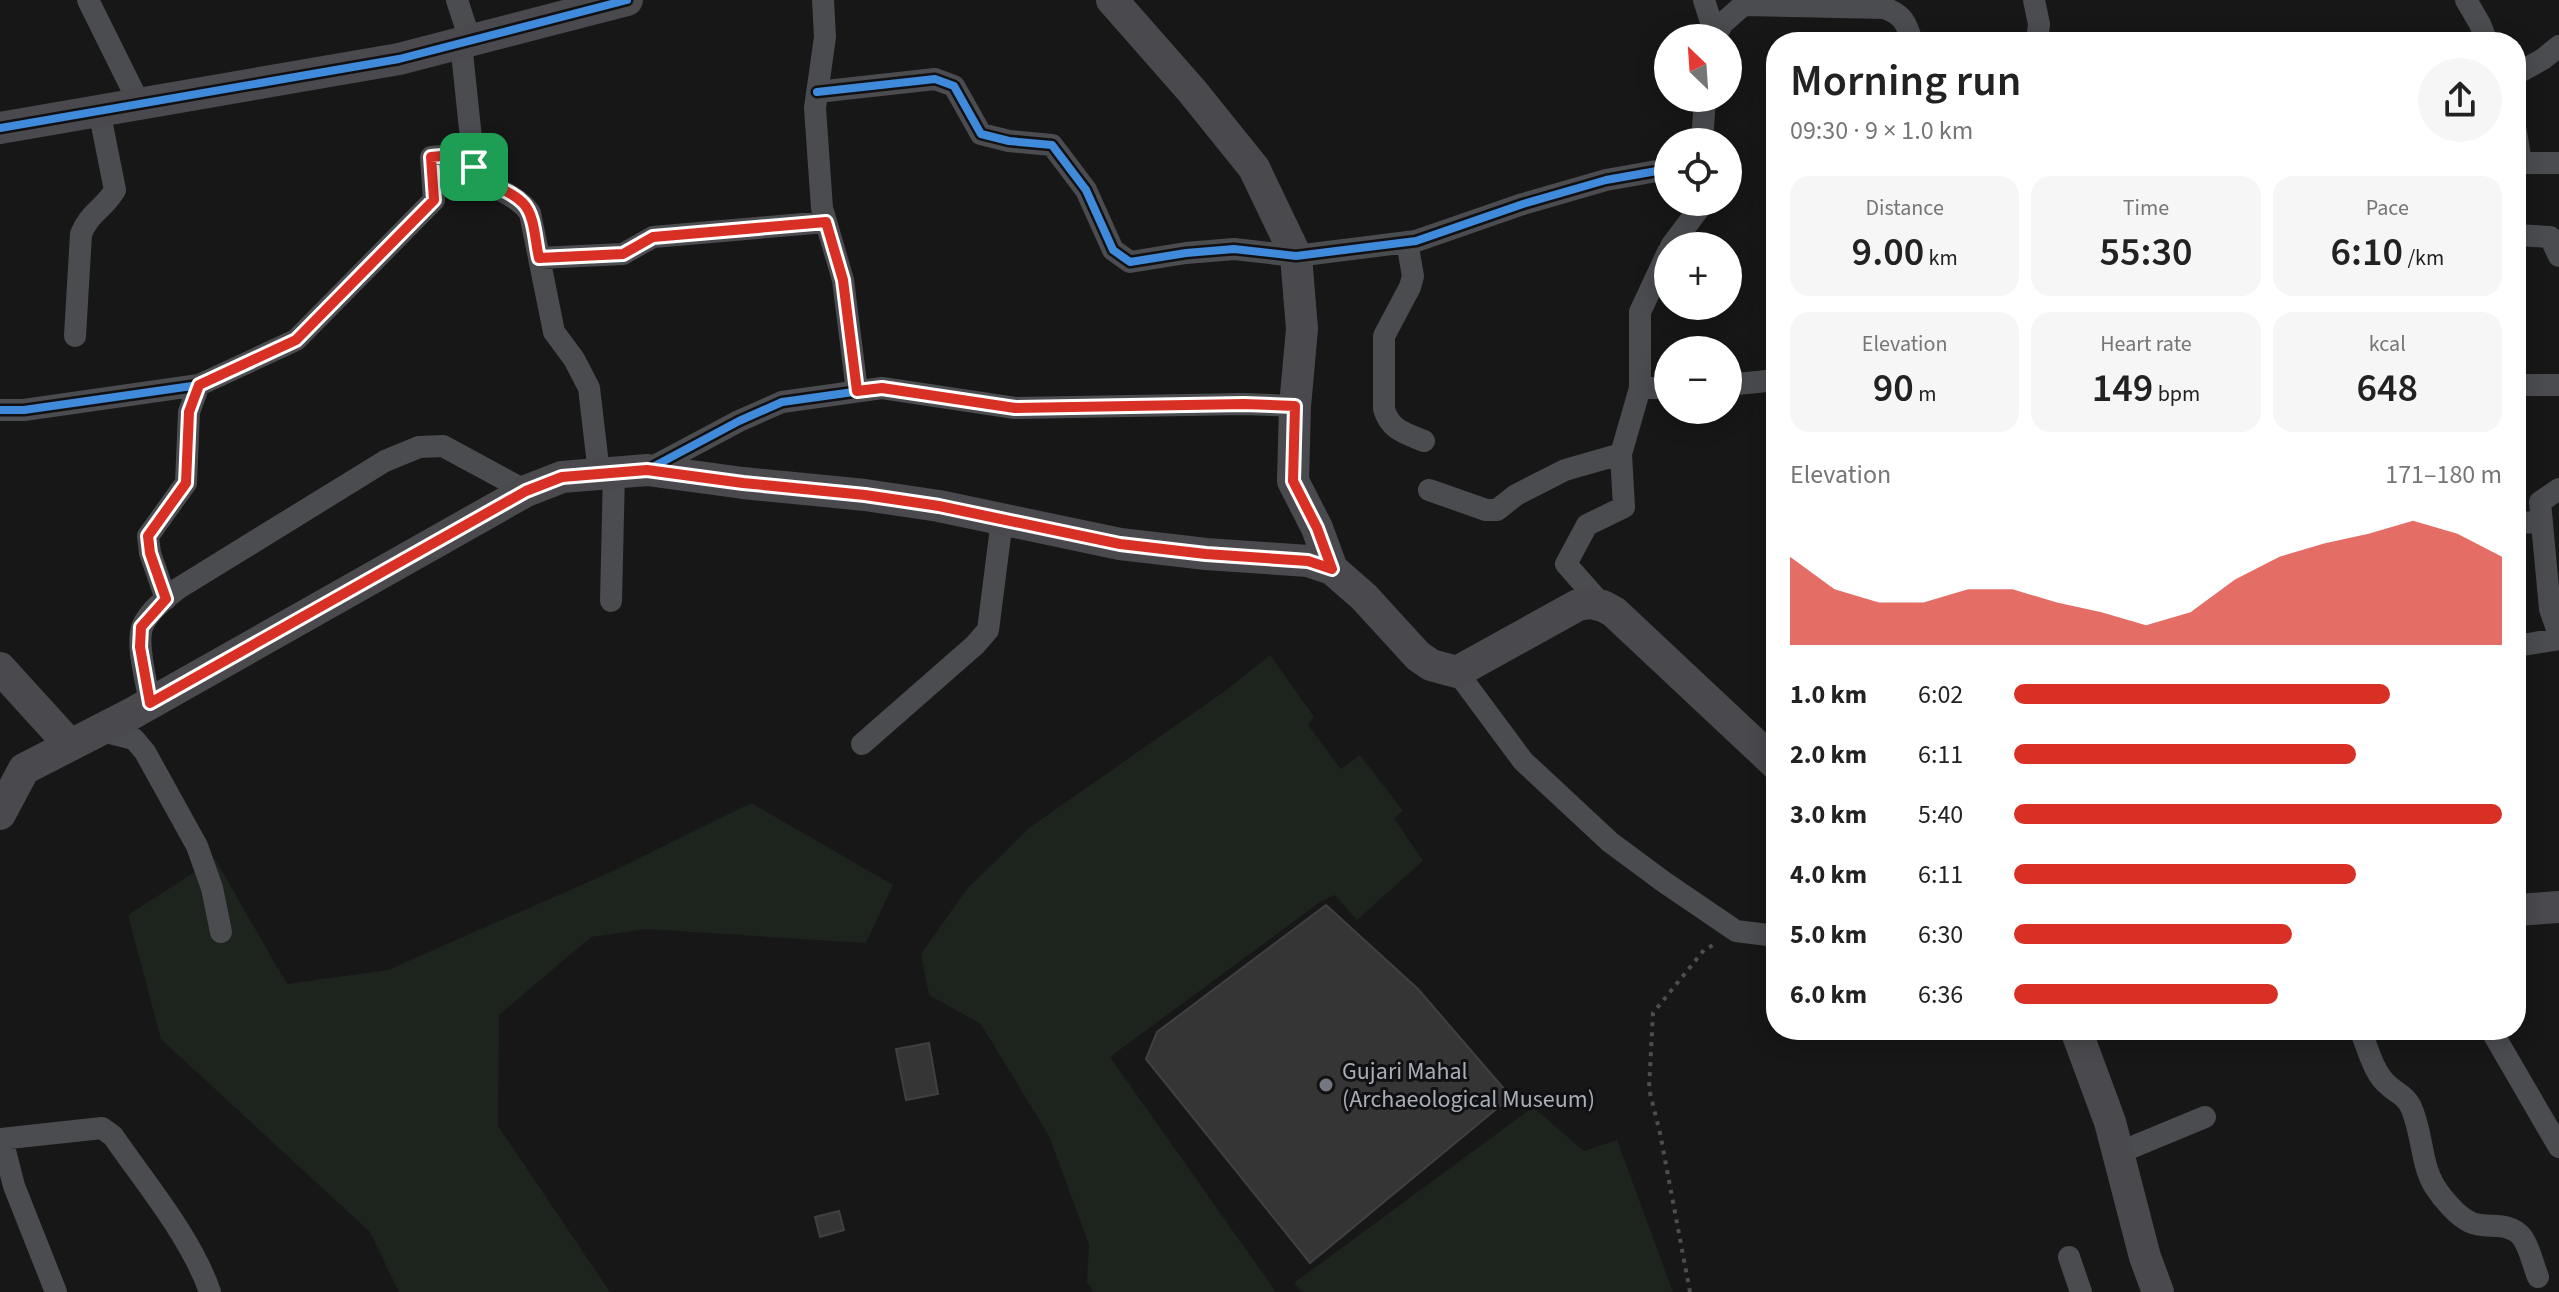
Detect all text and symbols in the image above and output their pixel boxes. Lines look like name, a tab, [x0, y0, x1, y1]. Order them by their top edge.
north arrow	[1654, 24, 1742, 112]
map controls	[1654, 24, 1742, 424]
text: Morning run	[1790, 50, 2021, 113]
button: share	[2418, 58, 2502, 142]
text: 09:30 · 9 × 1.0 km	[1790, 112, 1973, 149]
button: locate	[1654, 128, 1742, 216]
pin	[440, 133, 508, 201]
icon: arrive	[452, 145, 496, 189]
text: Distance	[1866, 192, 1944, 224]
text: Time	[2123, 192, 2169, 224]
text: Pace	[2366, 192, 2409, 224]
text: 9.00	[1852, 224, 1924, 281]
text: 55:30	[2099, 224, 2193, 281]
text: 6:10	[2330, 224, 2403, 281]
button: +	[1654, 232, 1742, 320]
text: km	[1924, 242, 1958, 274]
text: /km	[2403, 242, 2444, 274]
text: Elevation	[1862, 328, 1948, 360]
text: Heart rate	[2100, 328, 2192, 360]
text: kcal	[2369, 328, 2406, 360]
button: −	[1654, 336, 1742, 424]
text: 90	[1873, 360, 1914, 417]
text: 149	[2092, 360, 2153, 417]
text: 648	[2357, 360, 2418, 417]
text: m	[1914, 378, 1937, 410]
text: bpm	[2153, 378, 2200, 410]
text: Elevation	[1790, 456, 1891, 493]
text: 171–180 m	[2385, 456, 2502, 493]
text: 1.0 km	[1790, 676, 1867, 713]
text: 6:02	[1918, 676, 1963, 713]
text: 2.0 km	[1790, 736, 1867, 773]
text: 6:11	[1918, 736, 1963, 773]
text: 3.0 km	[1790, 796, 1867, 833]
text: 5:40	[1918, 796, 1963, 833]
text: 4.0 km	[1790, 856, 1867, 893]
text: 6:11	[1918, 856, 1963, 893]
text: 5.0 km	[1790, 916, 1867, 953]
text: 6:30	[1918, 916, 1963, 953]
text: 6.0 km	[1790, 976, 1867, 1013]
text: 6:36	[1918, 976, 1963, 1013]
place label: Gujari Mahal (Archaeological Museum)	[1342, 1054, 1595, 1117]
marker: Gujari Mahal (Archaeological Museum)	[1317, 1076, 1335, 1094]

